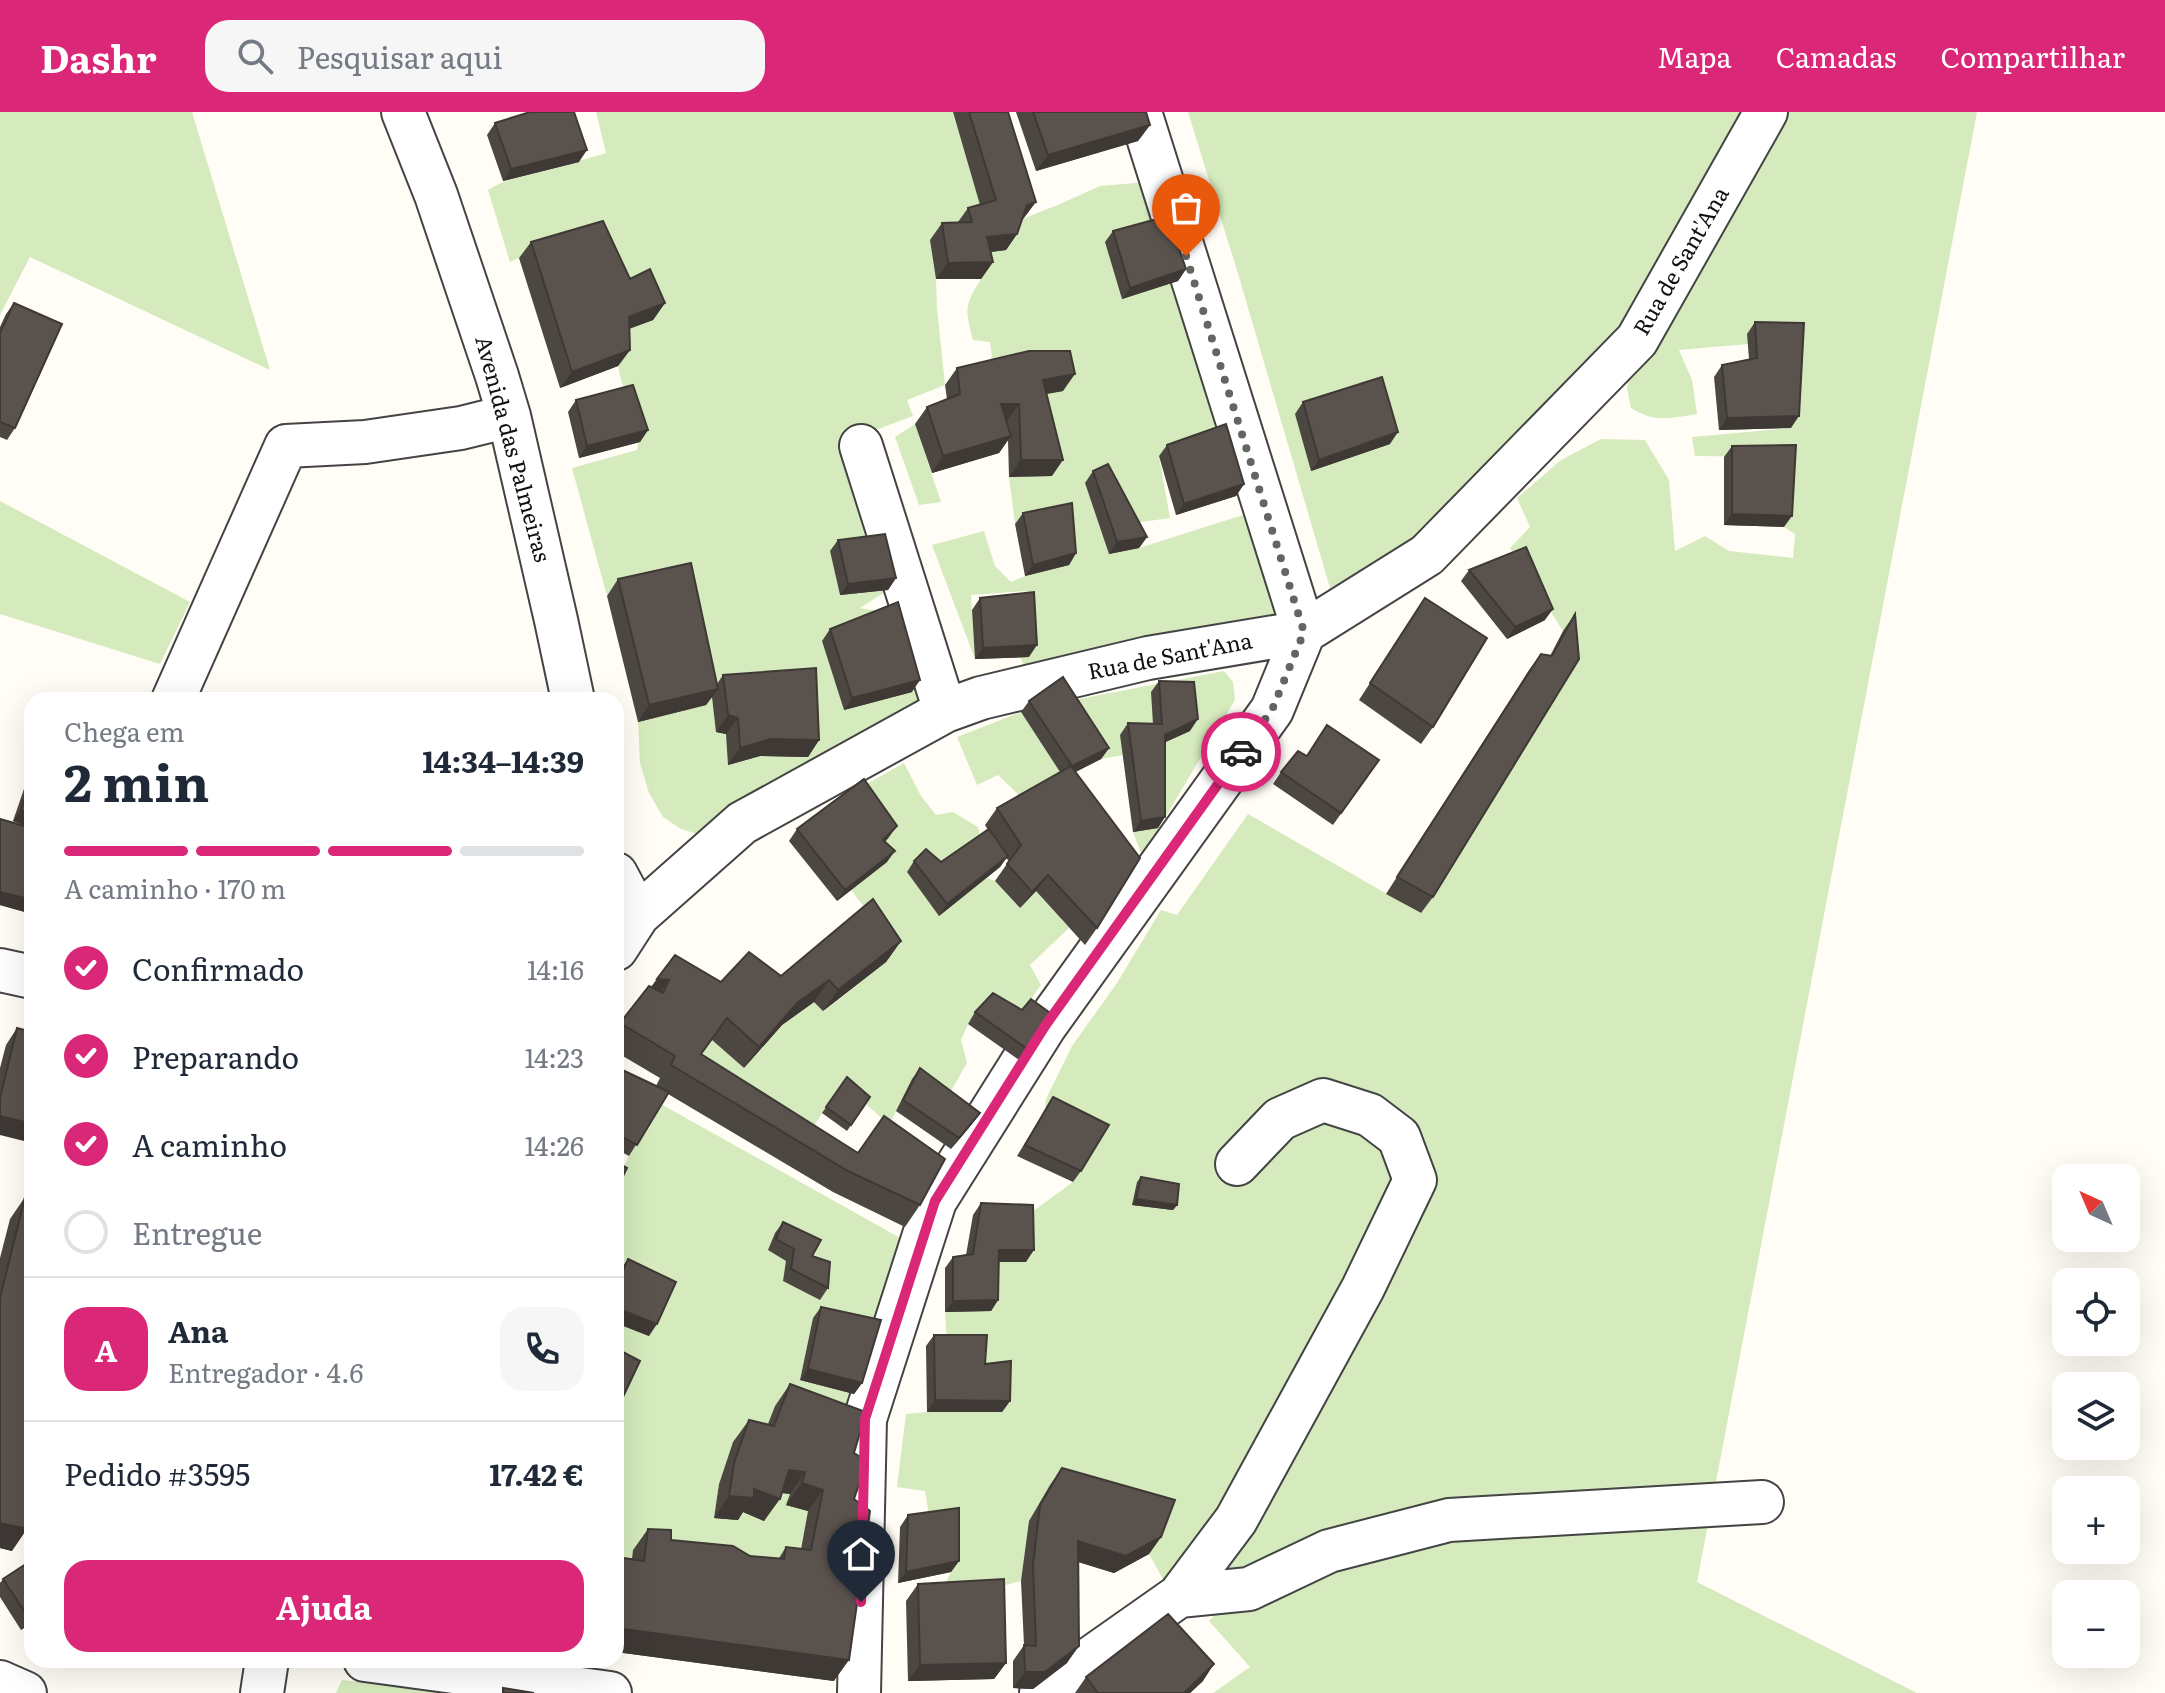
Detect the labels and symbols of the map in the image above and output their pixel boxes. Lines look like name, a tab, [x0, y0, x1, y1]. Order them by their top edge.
pin	[1152, 174, 1220, 256]
street label: Rua de Sant'Ana	[1624, 180, 1736, 341]
street label: Avenida das Palmeiras	[468, 332, 561, 566]
street label: Rua de Sant'Ana	[1085, 622, 1255, 687]
courier	[1201, 712, 1281, 792]
north arrow	[2052, 1164, 2140, 1252]
pin	[827, 1520, 895, 1602]

